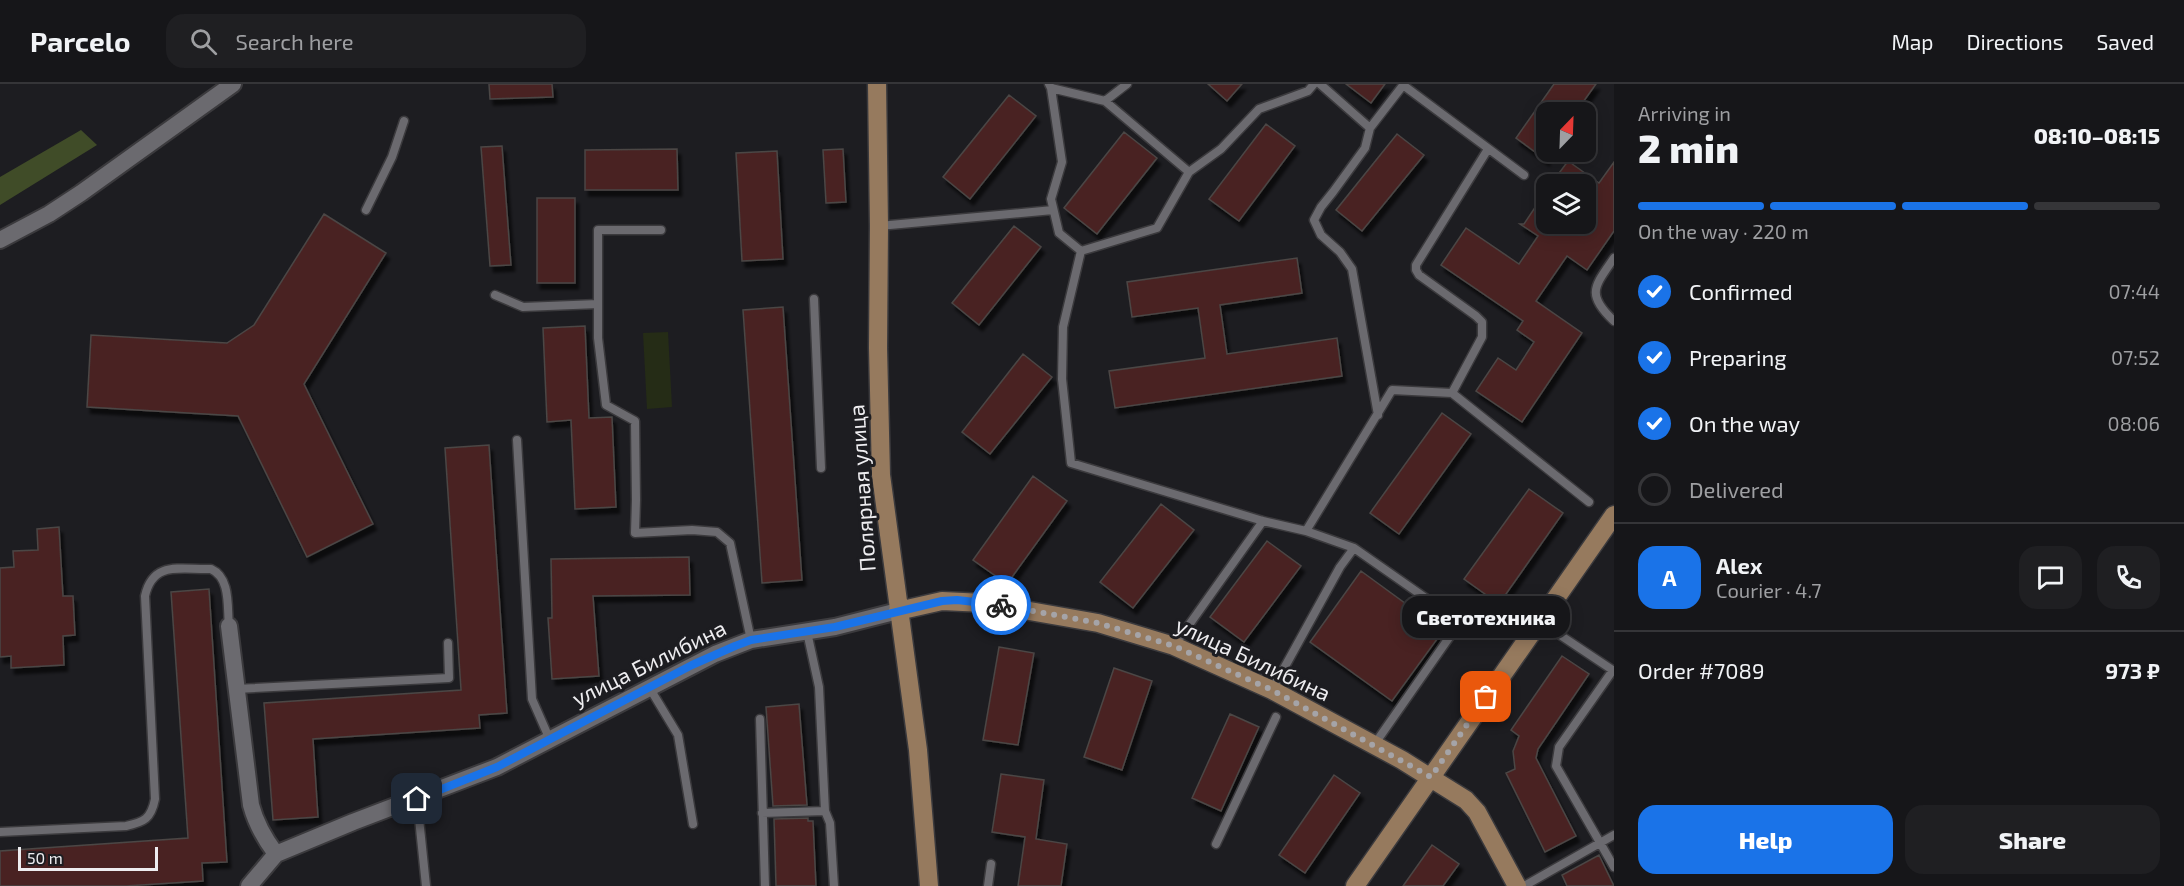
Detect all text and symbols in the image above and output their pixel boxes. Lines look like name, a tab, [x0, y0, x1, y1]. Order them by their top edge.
search box	[166, 14, 586, 68]
text: Parcelo	[30, 24, 130, 58]
icon: search	[187, 25, 220, 58]
text: Search here	[235, 28, 354, 54]
text: Map	[1891, 29, 1934, 54]
text: Directions	[1967, 29, 2063, 54]
text: Saved	[2096, 29, 2154, 54]
text: Arriving in	[1638, 101, 1731, 125]
north arrow	[1536, 102, 1596, 162]
map controls	[1536, 102, 1596, 234]
text: 08:10–08:15	[2034, 122, 2160, 148]
text: 2 min	[1638, 124, 1739, 171]
button: layers	[1536, 174, 1596, 234]
text: On the way · 220 m	[1638, 219, 1809, 243]
icon: check	[1638, 275, 1671, 308]
text: Confirmed	[1689, 278, 1793, 304]
text: 07:44	[2108, 279, 2160, 303]
icon: check	[1638, 341, 1671, 374]
text: Preparing	[1689, 344, 1787, 370]
text: 07:52	[2111, 345, 2160, 369]
street label: Полярная улица	[842, 404, 881, 573]
icon: check	[1638, 407, 1671, 440]
text: On the way	[1689, 410, 1800, 436]
text: 08:06	[2108, 411, 2160, 435]
text: Delivered	[1689, 476, 1784, 502]
button: chat	[2019, 546, 2082, 609]
button: phone	[2097, 546, 2160, 609]
text: Alex	[1716, 552, 1762, 578]
text: A	[1662, 564, 1677, 590]
courier	[971, 575, 1031, 635]
text: Courier · 4.7	[1716, 578, 1822, 602]
icon: bike	[985, 589, 1018, 622]
callout: Светотехника	[1402, 595, 1570, 637]
text: Светотехника	[1416, 605, 1556, 629]
street label: улица Билибина	[1171, 611, 1335, 706]
street label: улица Билибина	[567, 614, 730, 712]
text: Order #7089	[1638, 657, 1765, 683]
text: 973 ₽	[2105, 657, 2160, 683]
pin	[1460, 671, 1511, 722]
icon: bag	[1469, 680, 1502, 713]
pin	[391, 773, 442, 824]
icon: home	[400, 782, 433, 815]
button: Help	[1638, 805, 1893, 874]
button: Share	[1905, 805, 2160, 874]
scale bar	[18, 844, 158, 872]
text: 50 m	[27, 848, 63, 867]

